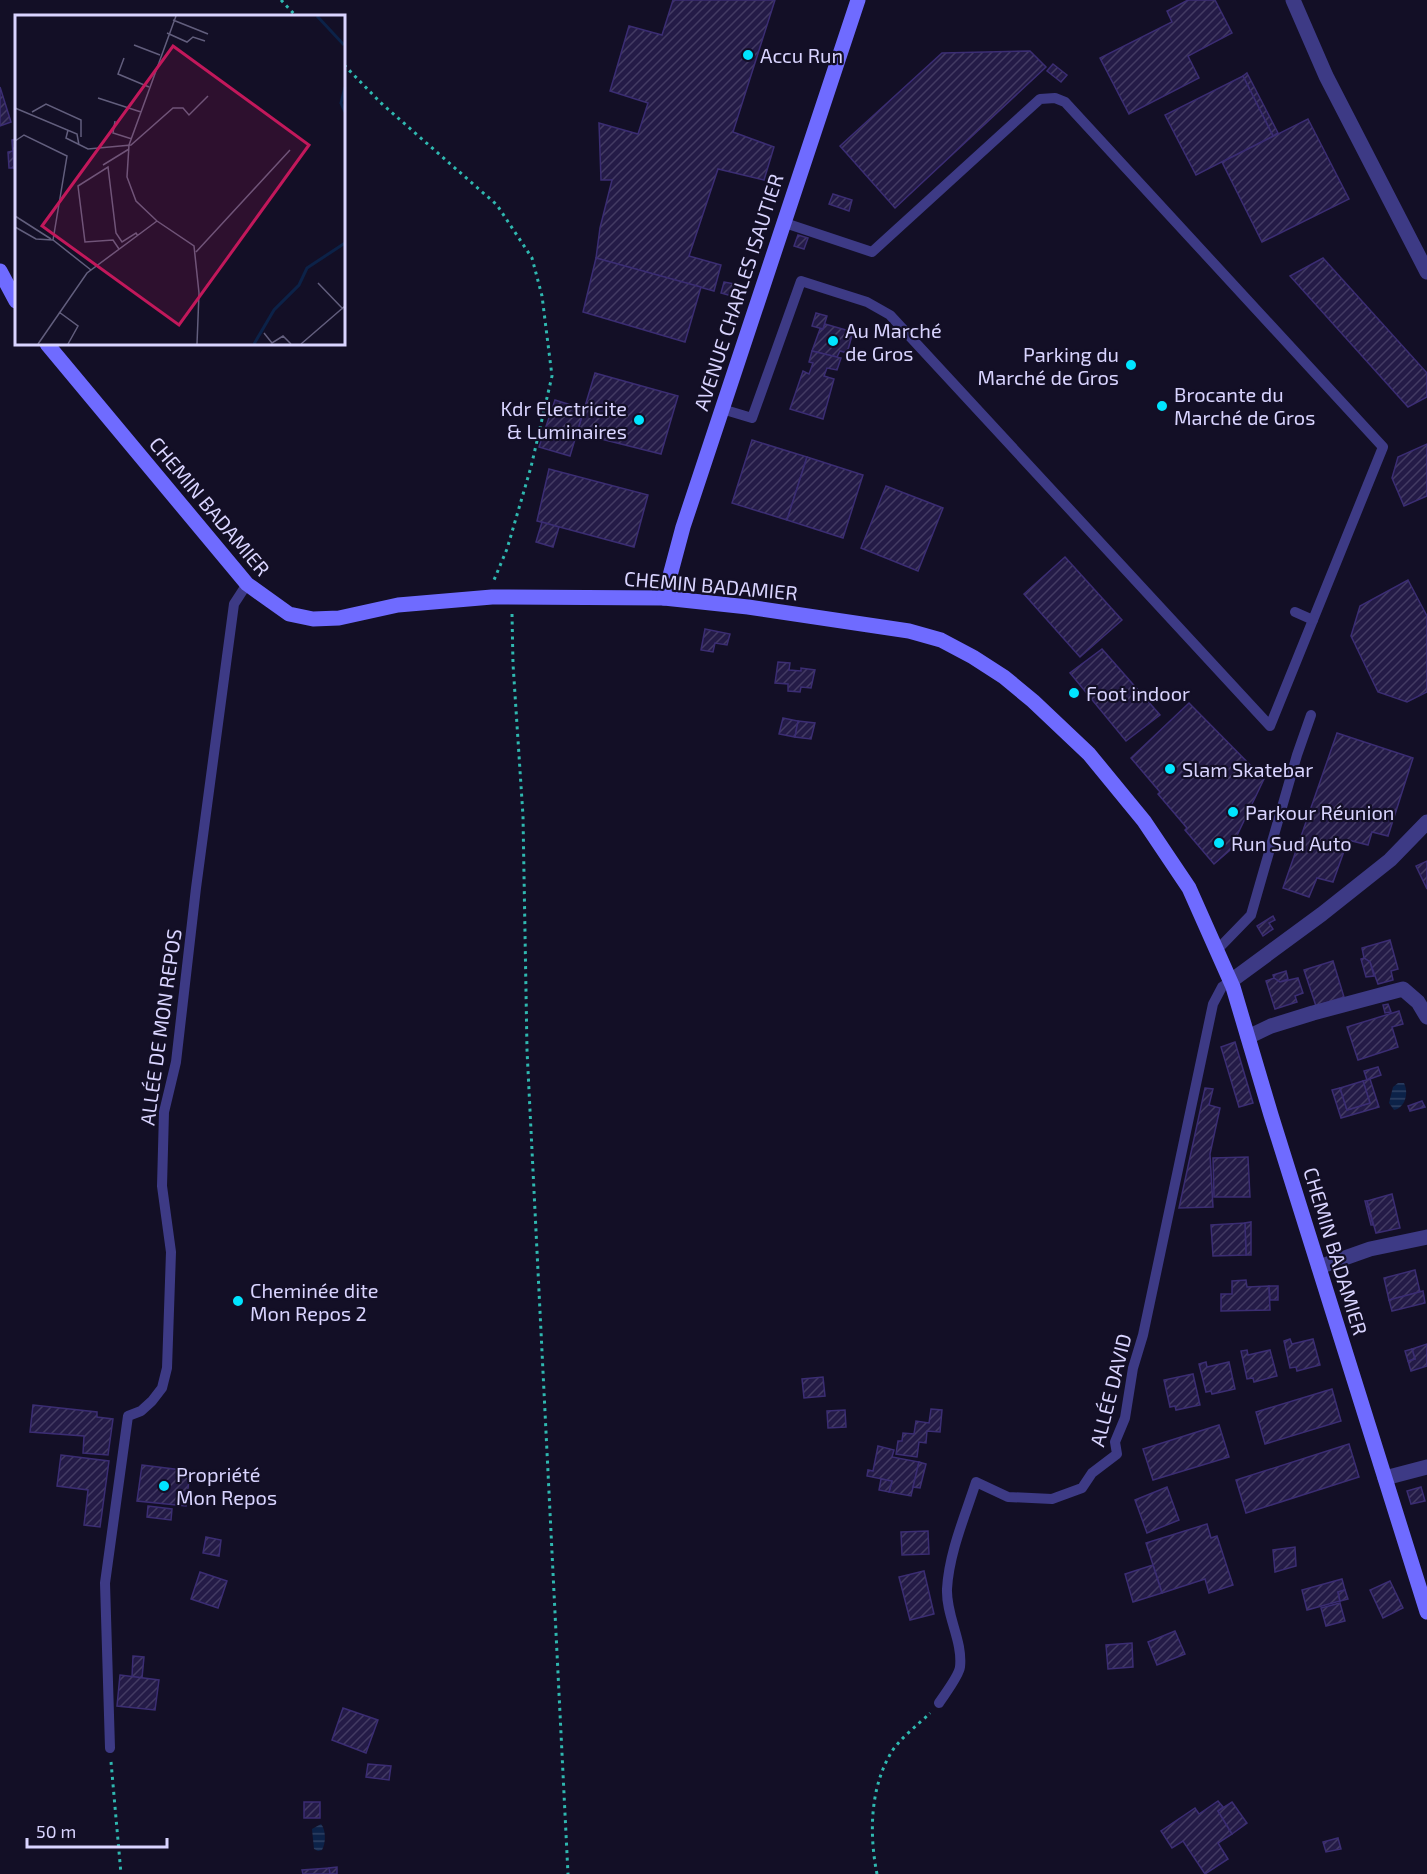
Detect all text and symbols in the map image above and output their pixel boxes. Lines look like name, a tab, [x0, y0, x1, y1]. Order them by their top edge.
inset map	[15, 15, 345, 345]
place label: Accu Run	[760, 43, 843, 67]
marker: Accu Run	[741, 48, 755, 62]
street label: AVENUE CHARLES ISAUTIER	[688, 171, 788, 413]
place label: Au Marché de Gros	[845, 318, 942, 365]
marker: Au Marché de Gros	[826, 334, 840, 348]
place label: Parking du Marché de Gros	[978, 342, 1119, 389]
marker: Parking du Marché de Gros	[1124, 358, 1138, 372]
place label: Brocante du Marché de Gros	[1174, 382, 1315, 429]
place label: Kdr Electricite & Luminaires	[501, 396, 627, 443]
marker: Brocante du Marché de Gros	[1155, 399, 1169, 413]
marker: Kdr Electricite & Luminaires	[632, 413, 646, 427]
street label: CHEMIN BADAMIER	[145, 432, 275, 580]
street label: CHEMIN BADAMIER	[623, 565, 799, 605]
place label: Foot indoor	[1086, 681, 1190, 705]
marker: Foot indoor	[1067, 686, 1081, 700]
place label: Slam Skatebar	[1182, 757, 1313, 781]
marker: Slam Skatebar	[1163, 762, 1177, 776]
place label: Parkour Réunion	[1245, 800, 1394, 824]
marker: Parkour Réunion	[1226, 805, 1240, 819]
place label: Run Sud Auto	[1231, 831, 1352, 855]
marker: Run Sud Auto	[1212, 836, 1226, 850]
street label: ALLÉE DE MON REPOS	[134, 927, 186, 1127]
street label: CHEMIN BADAMIER	[1299, 1164, 1373, 1338]
place label: Cheminée dite Mon Repos 2	[250, 1278, 379, 1325]
marker: Cheminée dite Mon Repos 2	[231, 1294, 245, 1308]
street label: ALLÉE DAVID	[1084, 1331, 1136, 1449]
place label: Propriété Mon Repos	[176, 1462, 277, 1509]
marker: Propriété Mon Repos	[157, 1479, 171, 1493]
scale bar	[27, 1811, 166, 1849]
text: 50 m	[36, 1820, 76, 1842]

